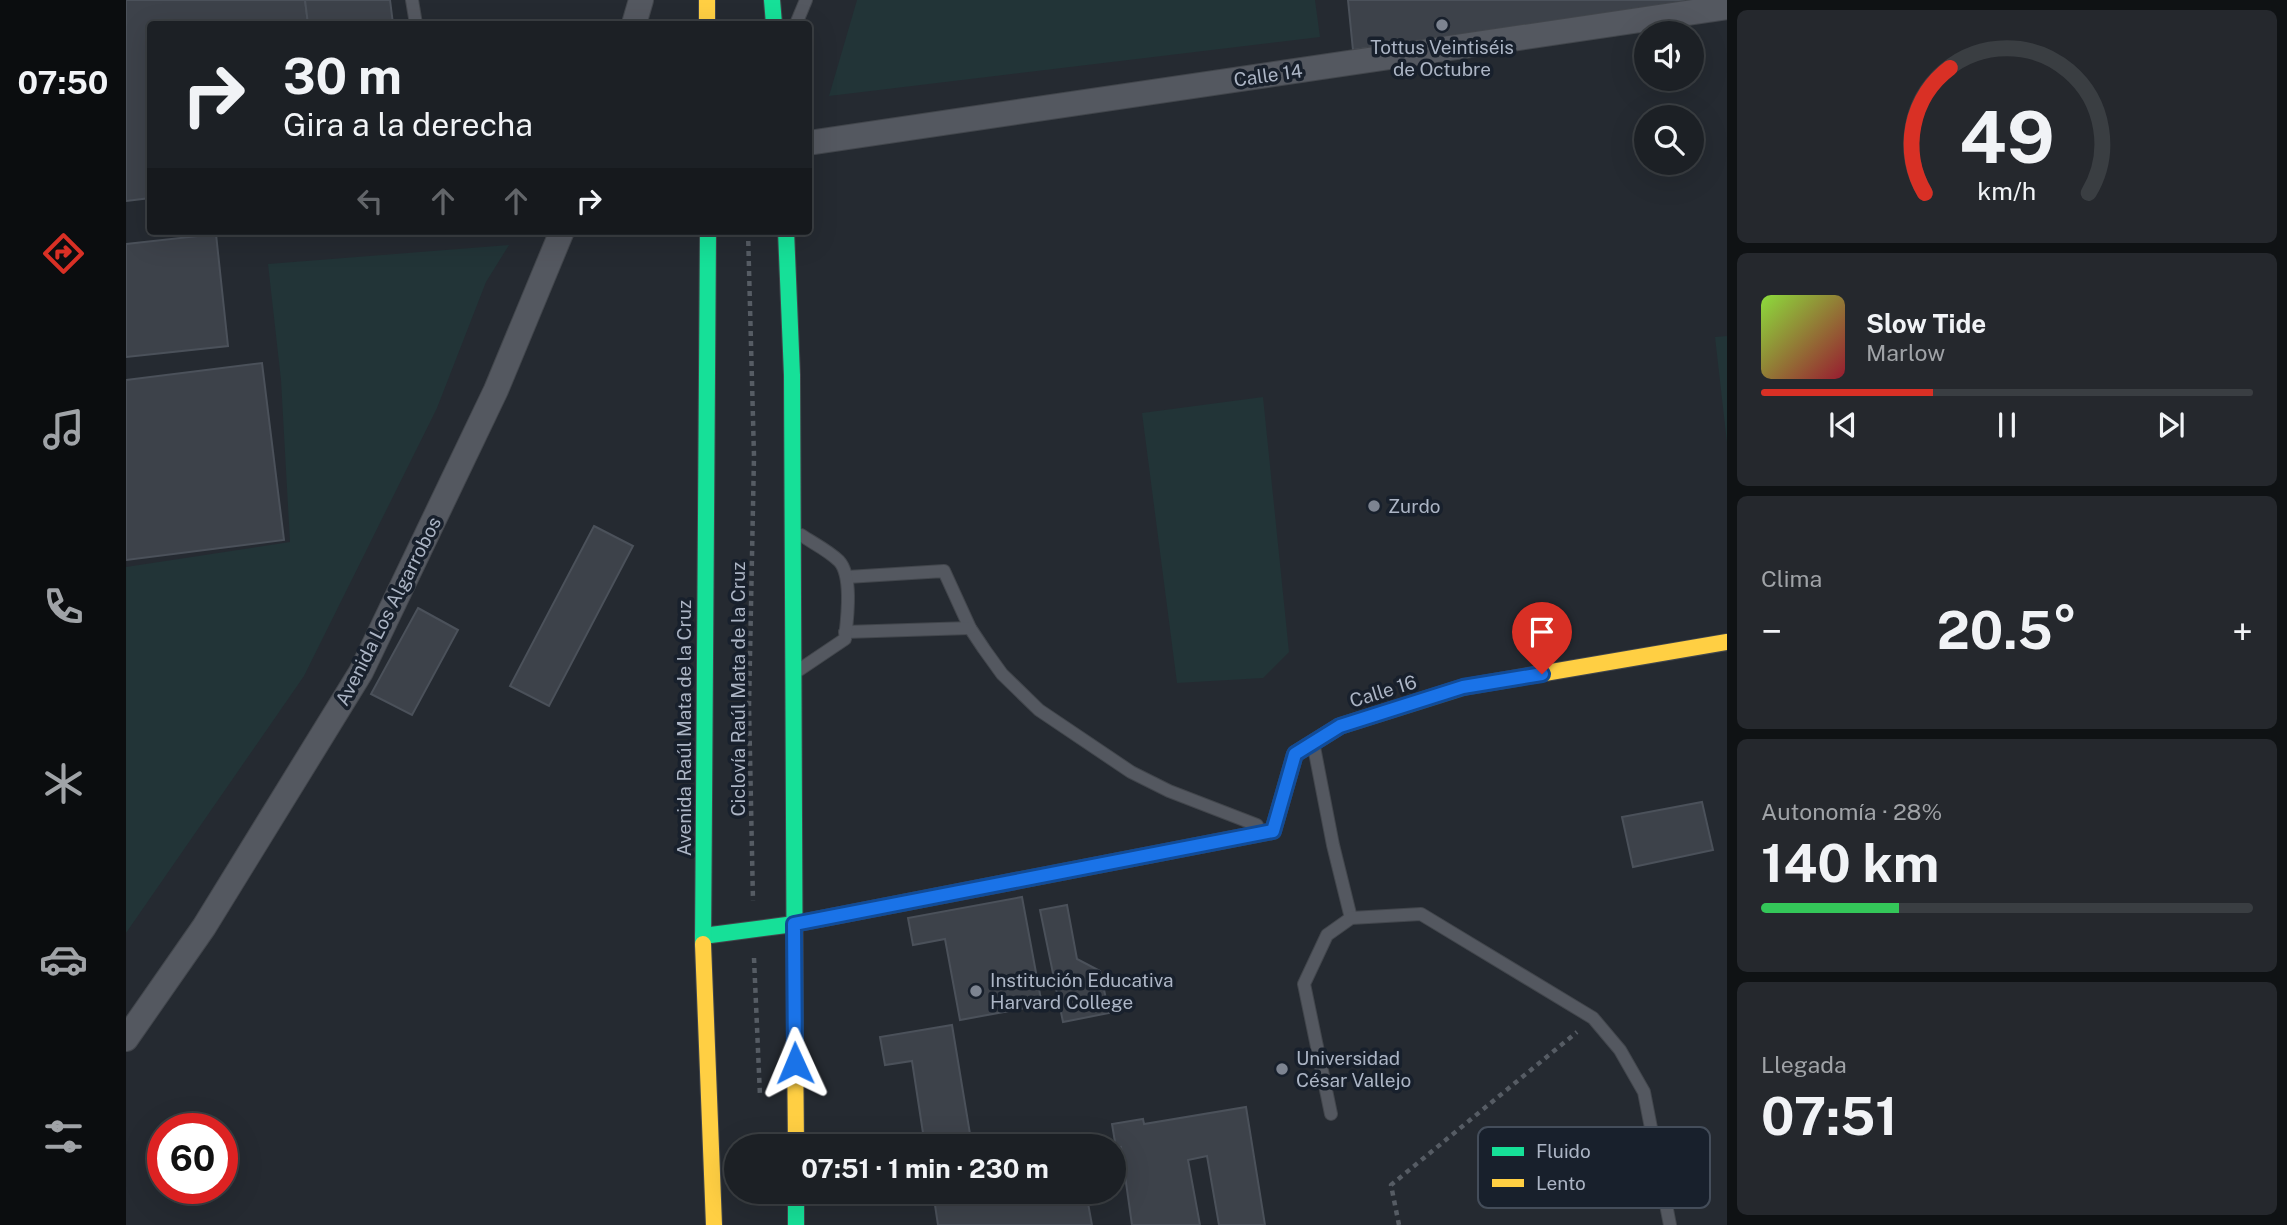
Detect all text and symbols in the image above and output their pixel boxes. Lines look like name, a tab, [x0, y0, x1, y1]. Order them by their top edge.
marker: Tottus Veintiséis de Octubre	[1434, 17, 1450, 33]
map controls	[1634, 21, 1704, 175]
button: sound	[1634, 21, 1704, 91]
place label: Tottus Veintiséis de Octubre	[1370, 36, 1514, 80]
text: 30 m	[283, 47, 402, 105]
icon: right	[168, 49, 259, 140]
street label: Calle 14	[1232, 59, 1304, 91]
text: 07:50	[18, 64, 108, 101]
text: 49	[1959, 94, 2055, 179]
button: search	[1634, 105, 1704, 175]
text: Gira a la derecha	[283, 106, 533, 143]
text: km/h	[1978, 175, 2036, 205]
icon: left	[351, 182, 389, 220]
icon: ahead	[424, 182, 462, 220]
icon: ahead	[497, 182, 535, 220]
icon: right	[570, 182, 608, 220]
icon: directions	[39, 229, 88, 278]
text: Slow Tide	[1866, 308, 1986, 339]
text: Marlow	[1866, 339, 1945, 366]
icon: music	[39, 405, 88, 454]
icon: previous	[1824, 406, 1862, 444]
icon: pause	[1988, 406, 2026, 444]
icon: next	[2152, 406, 2190, 444]
place label: Zurdo	[1388, 495, 1441, 517]
marker: Zurdo	[1366, 498, 1382, 514]
street label: Avenida Los Algarrobos	[331, 513, 445, 709]
street label: Ciclovía Raúl Mata de la Cruz	[727, 562, 749, 816]
text: Clima	[1761, 565, 1822, 592]
icon: phone	[39, 582, 88, 631]
street label: Avenida Raúl Mata de la Cruz	[673, 600, 695, 856]
text: 20.5°	[1937, 600, 2077, 661]
pin	[1512, 602, 1572, 674]
text: −	[1761, 609, 1782, 654]
text: +	[2232, 609, 2253, 654]
icon: arrive	[1523, 613, 1561, 651]
street label: Calle 16	[1347, 670, 1419, 712]
icon: climate	[39, 759, 88, 808]
text: Autonomía · 28%	[1761, 798, 1942, 825]
text: 140 km	[1761, 833, 1939, 894]
icon: car	[39, 935, 88, 984]
place label: Institución Educativa Harvard College	[990, 969, 1174, 1013]
marker: Institución Educativa Harvard College	[968, 983, 984, 999]
position arrow	[758, 1026, 832, 1100]
place label: Universidad César Vallejo	[1296, 1047, 1411, 1091]
text: Llegada	[1761, 1051, 1847, 1078]
marker: Universidad César Vallejo	[1274, 1061, 1290, 1077]
text: 07:51	[1761, 1086, 1898, 1147]
icon: filters	[39, 1112, 88, 1161]
speed limit sign: 60	[147, 1113, 238, 1204]
legend	[1478, 1127, 1710, 1208]
text: Fluido	[1536, 1140, 1591, 1162]
text: 07:51 · 1 min · 230 m	[801, 1153, 1049, 1184]
text: Lento	[1536, 1172, 1586, 1194]

